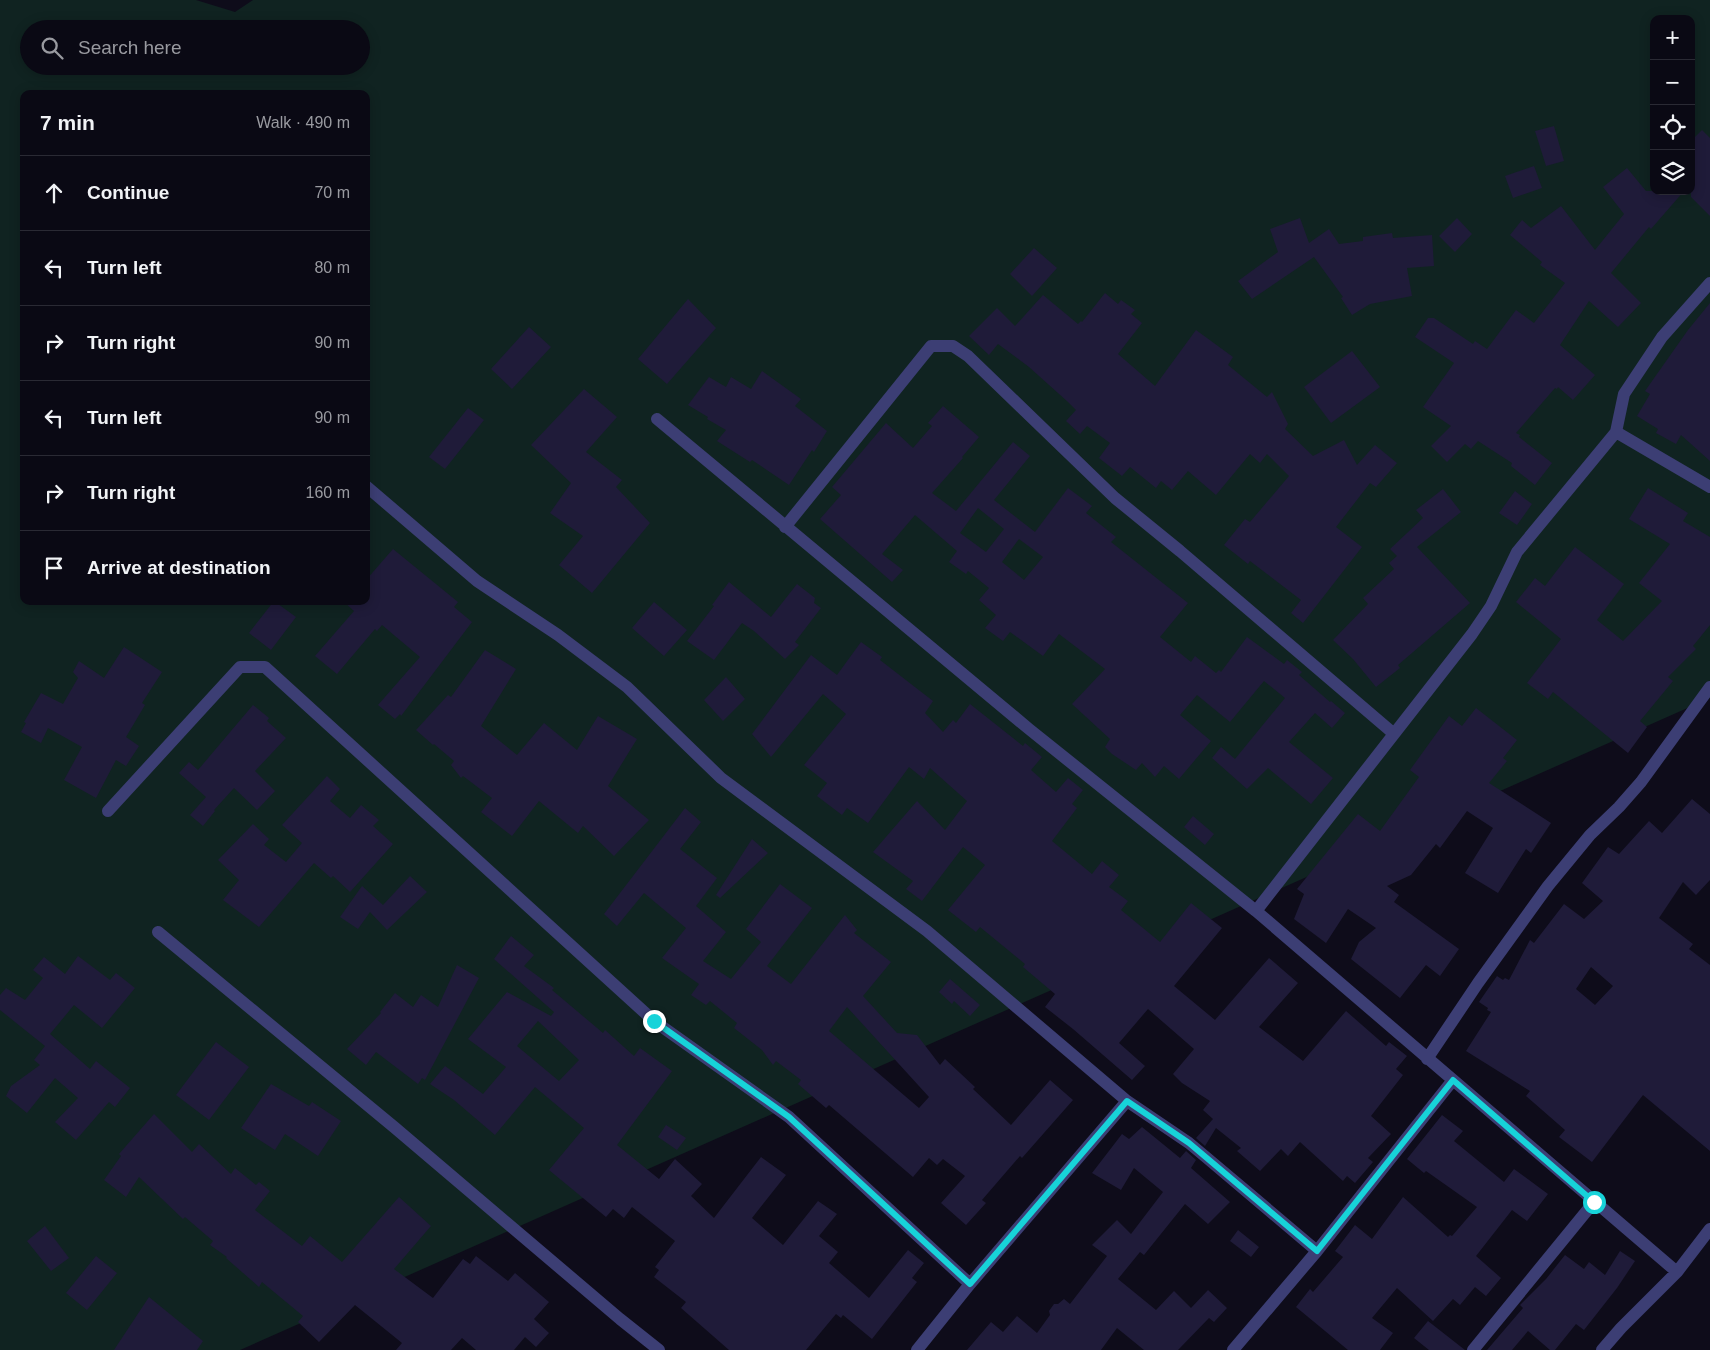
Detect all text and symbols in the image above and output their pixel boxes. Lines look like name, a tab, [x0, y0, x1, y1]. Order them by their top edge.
map controls	[1650, 15, 1695, 195]
button: +	[1650, 15, 1695, 60]
search box	[20, 20, 370, 75]
icon: search	[38, 34, 66, 62]
text: Search here	[78, 37, 182, 58]
button: −	[1650, 60, 1695, 105]
button: locate	[1650, 105, 1695, 150]
text: 7 min	[40, 111, 95, 134]
text: Walk · 490 m	[256, 114, 350, 131]
button: layers	[1650, 150, 1695, 195]
icon: ahead	[40, 179, 68, 207]
text: Continue	[87, 182, 169, 203]
text: 70 m	[314, 184, 350, 201]
icon: left	[40, 254, 68, 282]
text: Turn left	[87, 257, 162, 278]
text: 80 m	[314, 259, 350, 276]
icon: right	[40, 329, 68, 357]
text: Turn right	[87, 332, 175, 353]
text: 90 m	[314, 334, 350, 351]
icon: left	[40, 404, 68, 432]
text: Turn left	[87, 407, 162, 428]
text: 90 m	[314, 409, 350, 426]
icon: right	[40, 479, 68, 507]
text: Turn right	[87, 482, 175, 503]
text: 160 m	[306, 484, 350, 501]
icon: arrive	[40, 554, 68, 582]
text: Arrive at destination	[87, 557, 271, 578]
route end	[643, 1010, 666, 1033]
route start	[1583, 1191, 1606, 1214]

